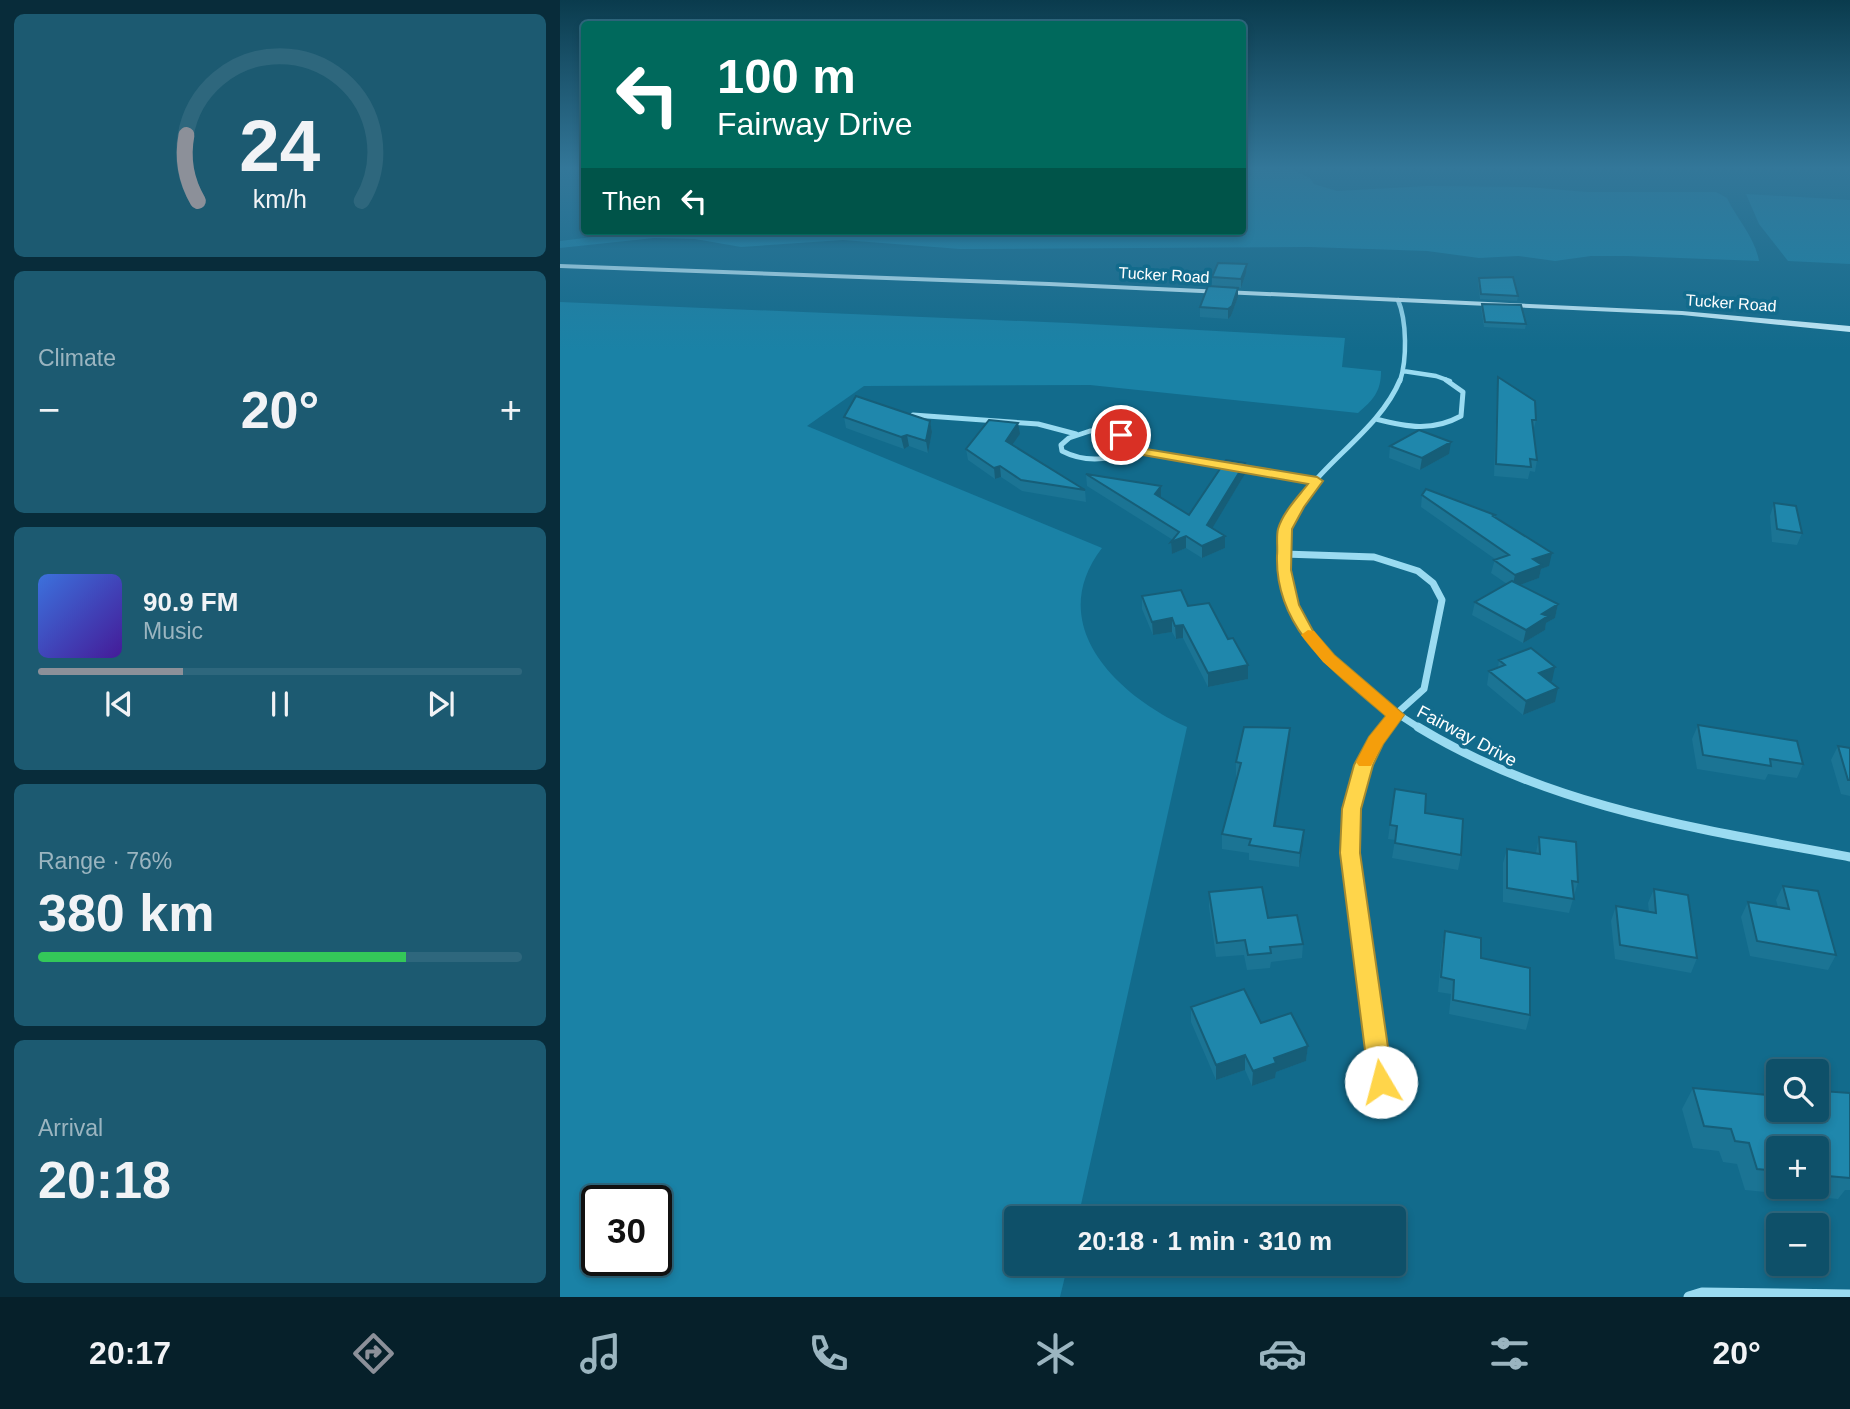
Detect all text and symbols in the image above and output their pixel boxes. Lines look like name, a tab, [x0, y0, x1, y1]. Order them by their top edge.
icon: left	[602, 49, 693, 140]
text: 100 m	[717, 49, 856, 103]
text: 24	[240, 106, 321, 187]
text: Fairway Drive	[717, 106, 913, 142]
icon: left	[675, 182, 713, 220]
text: km/h	[253, 185, 307, 213]
text: Then	[602, 186, 661, 216]
street label: Tucker Road	[1118, 264, 1210, 286]
street label: Tucker Road	[1685, 291, 1777, 315]
text: Climate	[38, 345, 116, 371]
text: 20°	[241, 381, 319, 439]
text: −	[38, 389, 60, 431]
text: +	[500, 389, 522, 431]
pin	[1091, 405, 1151, 465]
icon: arrive	[1102, 416, 1140, 454]
text: 90.9 FM	[143, 587, 238, 617]
text: Music	[143, 618, 203, 644]
icon: previous	[100, 685, 138, 723]
icon: pause	[261, 685, 299, 723]
icon: next	[422, 685, 460, 723]
street label: Fairway Drive	[1414, 701, 1520, 771]
text: Range · 76%	[38, 848, 172, 874]
text: 380 km	[38, 884, 214, 942]
position arrow	[1344, 1045, 1418, 1119]
map controls	[1766, 1059, 1829, 1276]
button: search	[1766, 1059, 1829, 1122]
text: Arrival	[38, 1115, 103, 1141]
button: +	[1766, 1136, 1829, 1199]
text: 20:18	[38, 1151, 171, 1209]
speed limit sign: 30	[581, 1185, 672, 1276]
button: −	[1766, 1213, 1829, 1276]
text: 20:18 · 1 min · 310 m	[1078, 1226, 1332, 1256]
icon: directions	[349, 1329, 398, 1378]
icon: music	[576, 1329, 625, 1378]
icon: phone	[804, 1329, 853, 1378]
icon: climate	[1031, 1329, 1080, 1378]
icon: car	[1258, 1329, 1307, 1378]
icon: filters	[1485, 1329, 1534, 1378]
text: 20:17	[89, 1335, 171, 1371]
text: 20°	[1712, 1335, 1761, 1371]

